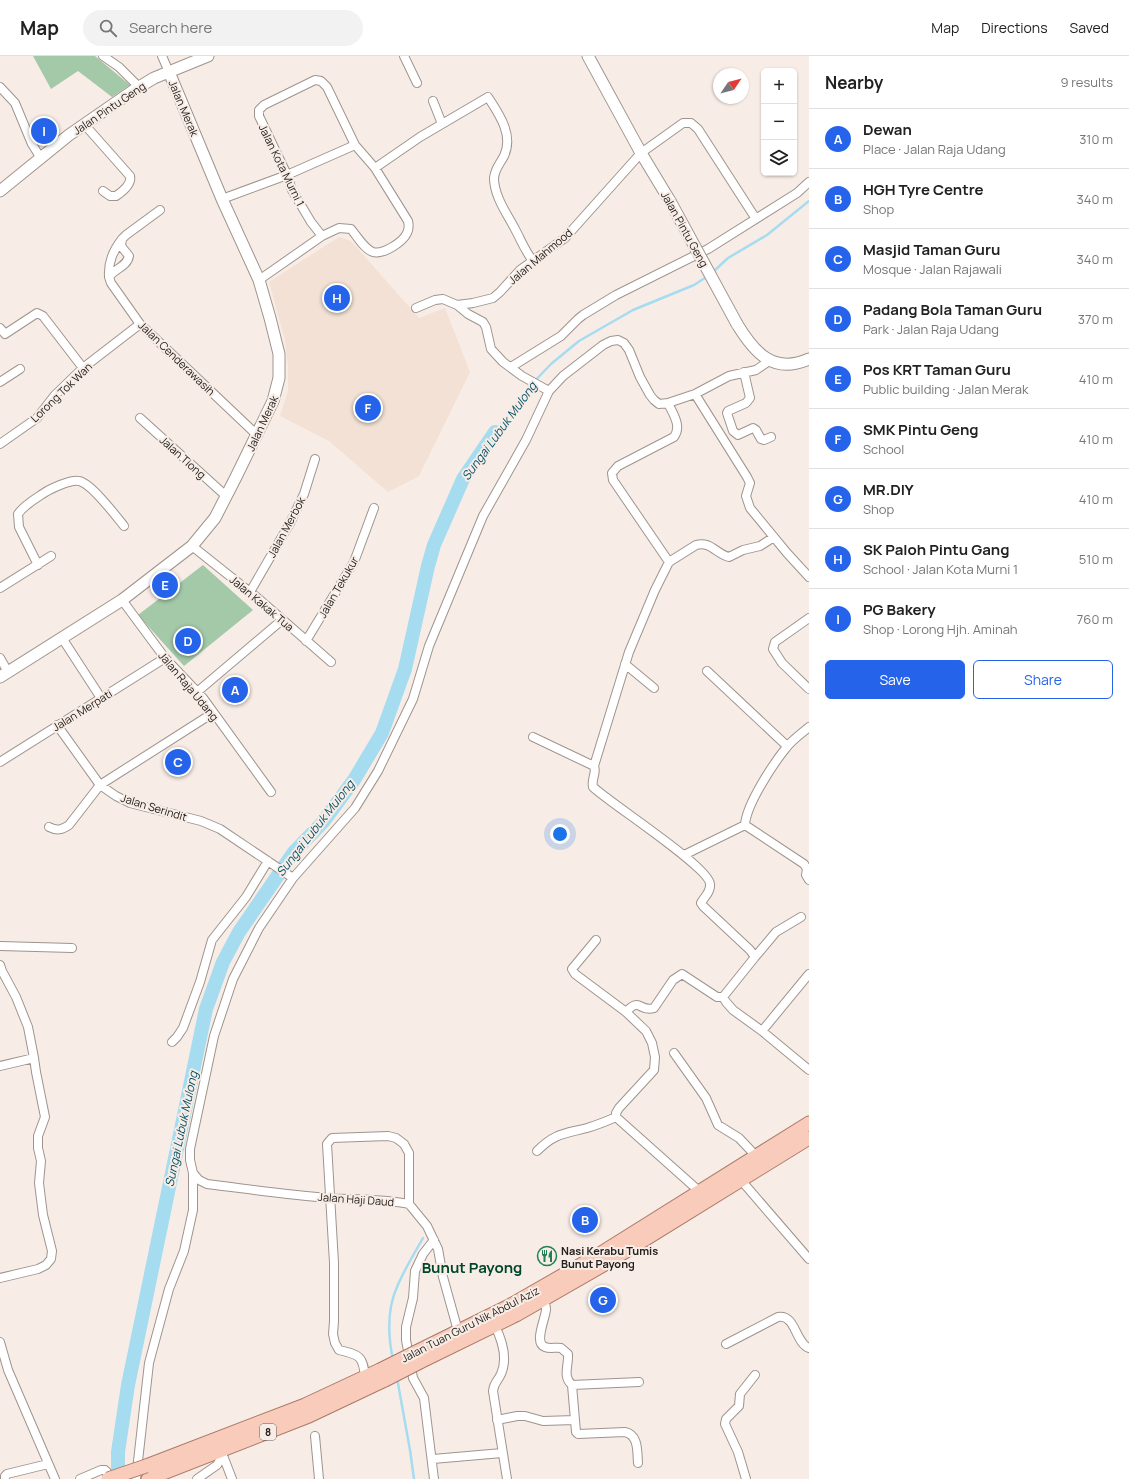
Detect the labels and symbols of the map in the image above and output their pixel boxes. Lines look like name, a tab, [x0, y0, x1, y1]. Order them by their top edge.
north arrow	[713, 68, 749, 104]
street label: Jalan Pintu Geng	[70, 78, 148, 138]
street label: Jalan Merak	[165, 78, 203, 139]
pin: I	[31, 116, 57, 146]
street label: Jalan Kota Murni 1	[256, 122, 308, 208]
street label: Jalan Pintu Geng	[658, 188, 712, 270]
street label: Jalan Mahmood	[505, 225, 575, 287]
pin: H	[324, 283, 350, 313]
street label: Jalan Cenderawasih	[135, 318, 219, 398]
street label: Lorong Tok Wan	[27, 359, 95, 425]
water label: Sungai Lubuk Mulong	[457, 378, 541, 484]
street label: Jalan Merak	[243, 392, 282, 453]
pin: F	[355, 393, 381, 423]
street label: Jalan Tiong	[157, 432, 209, 482]
street label: Jalan Merbok	[264, 494, 309, 560]
street label: Jalan Tekukur	[314, 553, 362, 620]
pin: E	[152, 570, 178, 600]
street label: Jalan Kakak Tua	[227, 572, 297, 634]
pin: D	[175, 626, 201, 656]
street label: Jalan Raja Udang	[156, 648, 222, 724]
pin: A	[222, 675, 248, 705]
street label: Jalan Merpati	[49, 686, 115, 734]
pin: C	[165, 747, 191, 777]
water label: Sungai Lubuk Mulong	[272, 776, 359, 880]
street label: Jalan Serindit	[119, 790, 189, 824]
your location	[550, 824, 570, 844]
water label: Sungai Lubuk Mulong	[160, 1069, 202, 1188]
street label: Jalan Haji Daud	[317, 1189, 395, 1209]
pin: B	[572, 1205, 598, 1235]
place label: Nasi Kerabu Tumis Bunut Payong	[561, 1243, 658, 1271]
restaurant icon: Nasi Kerabu Tumis Bunut Payong	[536, 1245, 558, 1267]
district label: Bunut Payong	[422, 1257, 522, 1278]
street label: Jalan Tuan Guru Nik Abdul Aziz	[398, 1282, 542, 1365]
pin: G	[590, 1285, 616, 1315]
road number: 8	[260, 1424, 276, 1440]

